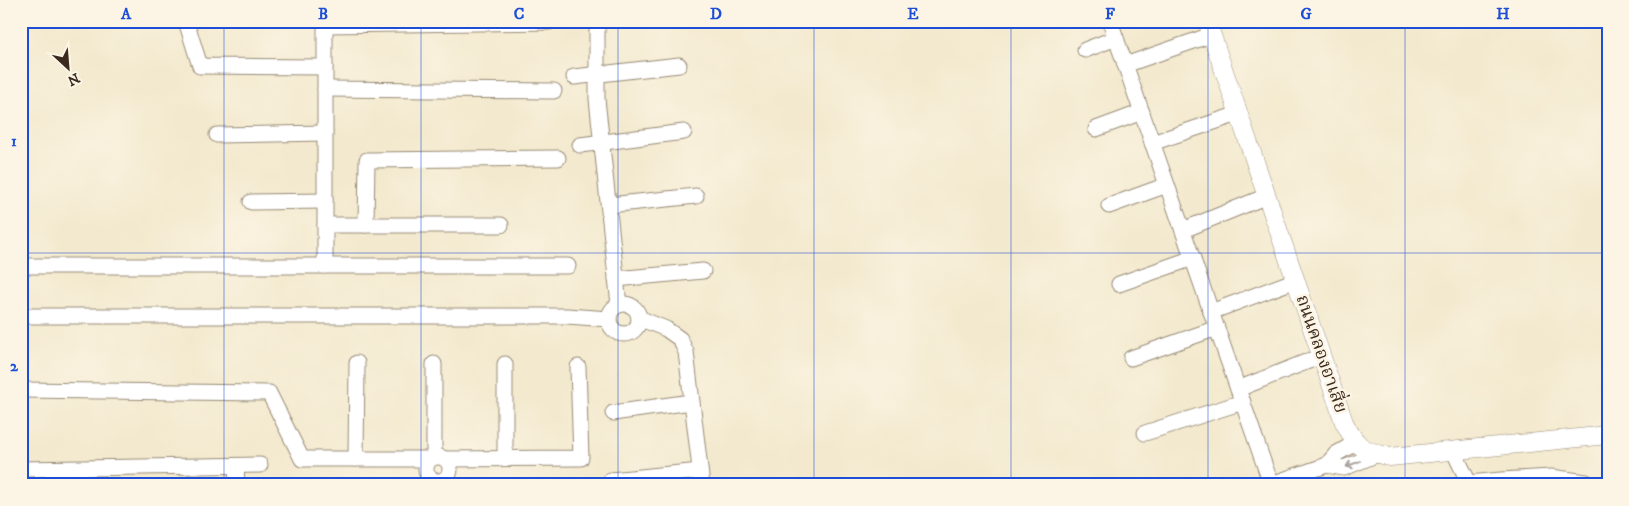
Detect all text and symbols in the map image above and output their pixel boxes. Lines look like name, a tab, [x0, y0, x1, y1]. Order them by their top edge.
text: A	[120, 4, 132, 24]
text: B	[318, 4, 328, 24]
text: C	[514, 4, 524, 24]
text: D	[710, 4, 722, 24]
text: E	[907, 4, 919, 24]
text: F	[1105, 4, 1115, 24]
text: G	[1300, 4, 1312, 24]
text: H	[1496, 4, 1510, 24]
north arrow	[42, 42, 92, 92]
text: N	[64, 68, 82, 90]
text: 1	[11, 131, 17, 151]
street label: ถนนคลองอาเสี่ย	[1290, 291, 1355, 416]
text: 2	[10, 356, 19, 376]
one-way arrow	[1346, 460, 1361, 469]

